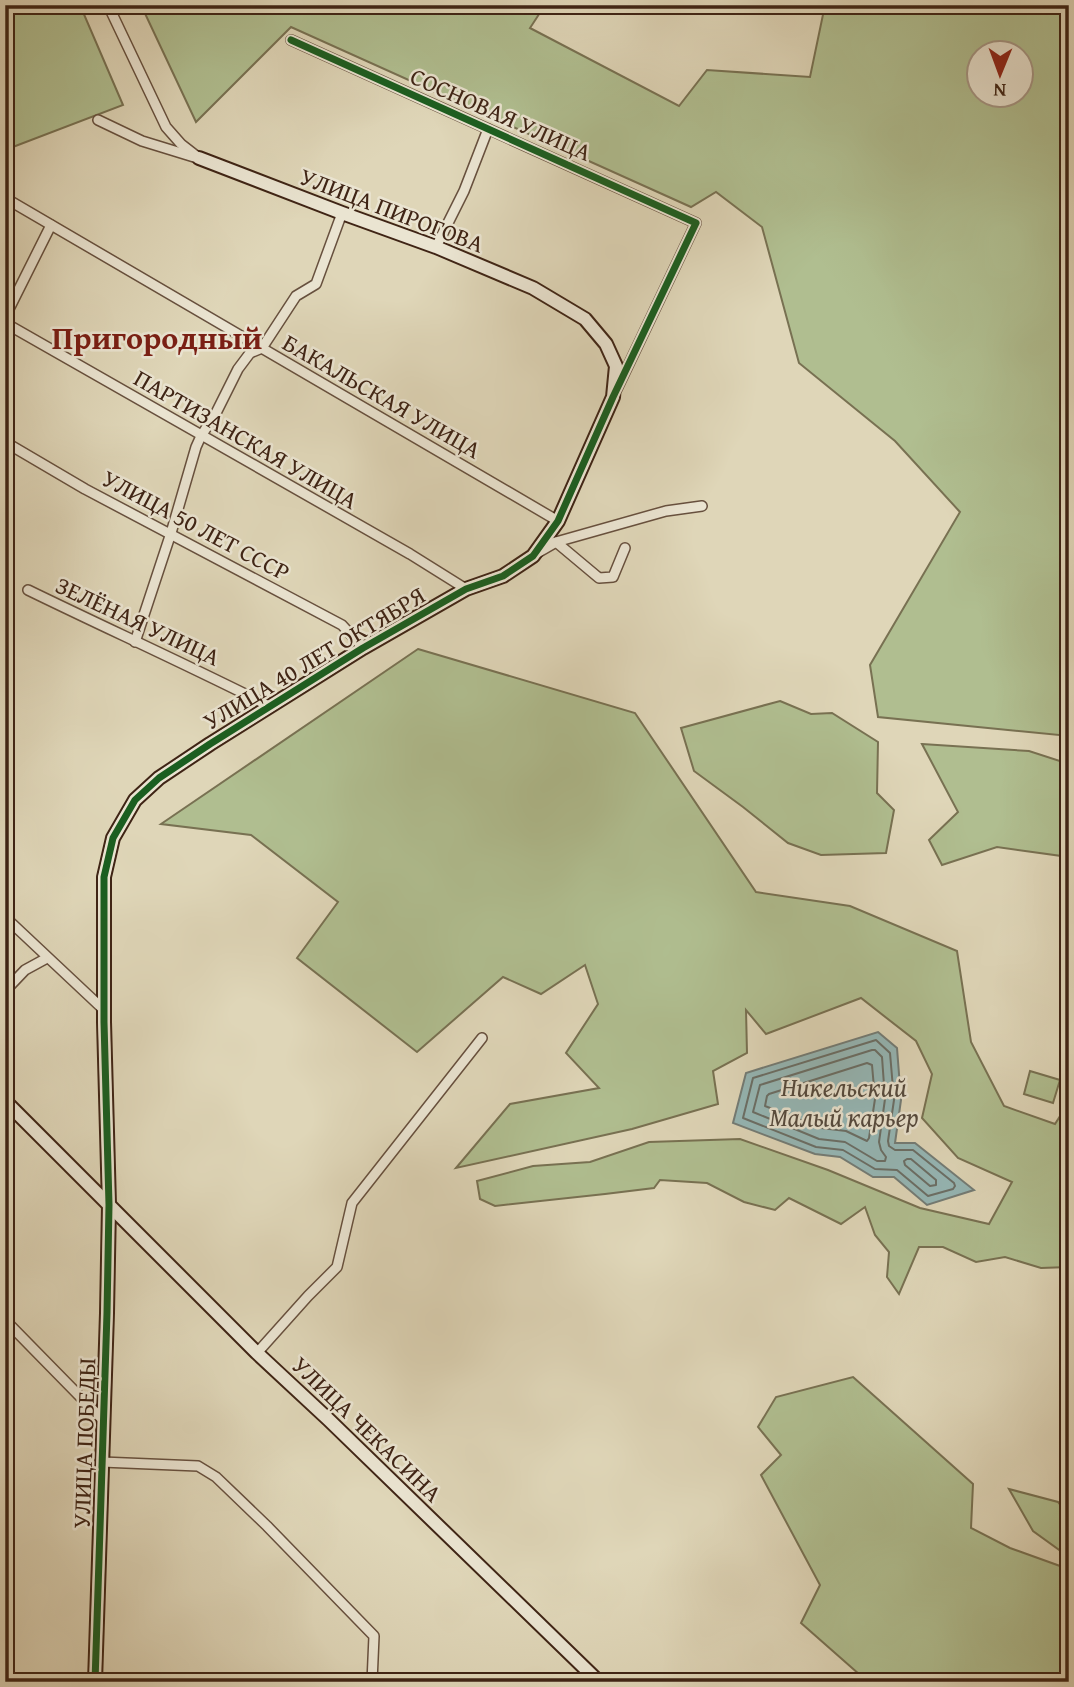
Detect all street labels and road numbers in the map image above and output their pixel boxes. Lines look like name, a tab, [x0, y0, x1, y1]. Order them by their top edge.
street label: СОСНОВАЯ УЛИЦА	[405, 58, 597, 170]
street label: УЛИЦА ПИРОГОВА	[295, 159, 490, 261]
street label: БАКАЛЬСКАЯ УЛИЦА	[276, 325, 488, 467]
street label: ПАРТИЗАНСКАЯ УЛИЦА	[128, 361, 365, 518]
street label: УЛИЦА 50 ЛЕТ СССР	[96, 461, 296, 589]
street label: ЗЕЛЁНАЯ УЛИЦА	[50, 568, 226, 675]
street label: УЛИЦА 40 ЛЕТ ОКТЯБРЯ	[196, 578, 432, 738]
street label: УЛИЦА ЧЕКАСИНА	[284, 1348, 450, 1510]
street label: УЛИЦА ПОБЕДЫ	[64, 1357, 104, 1529]

